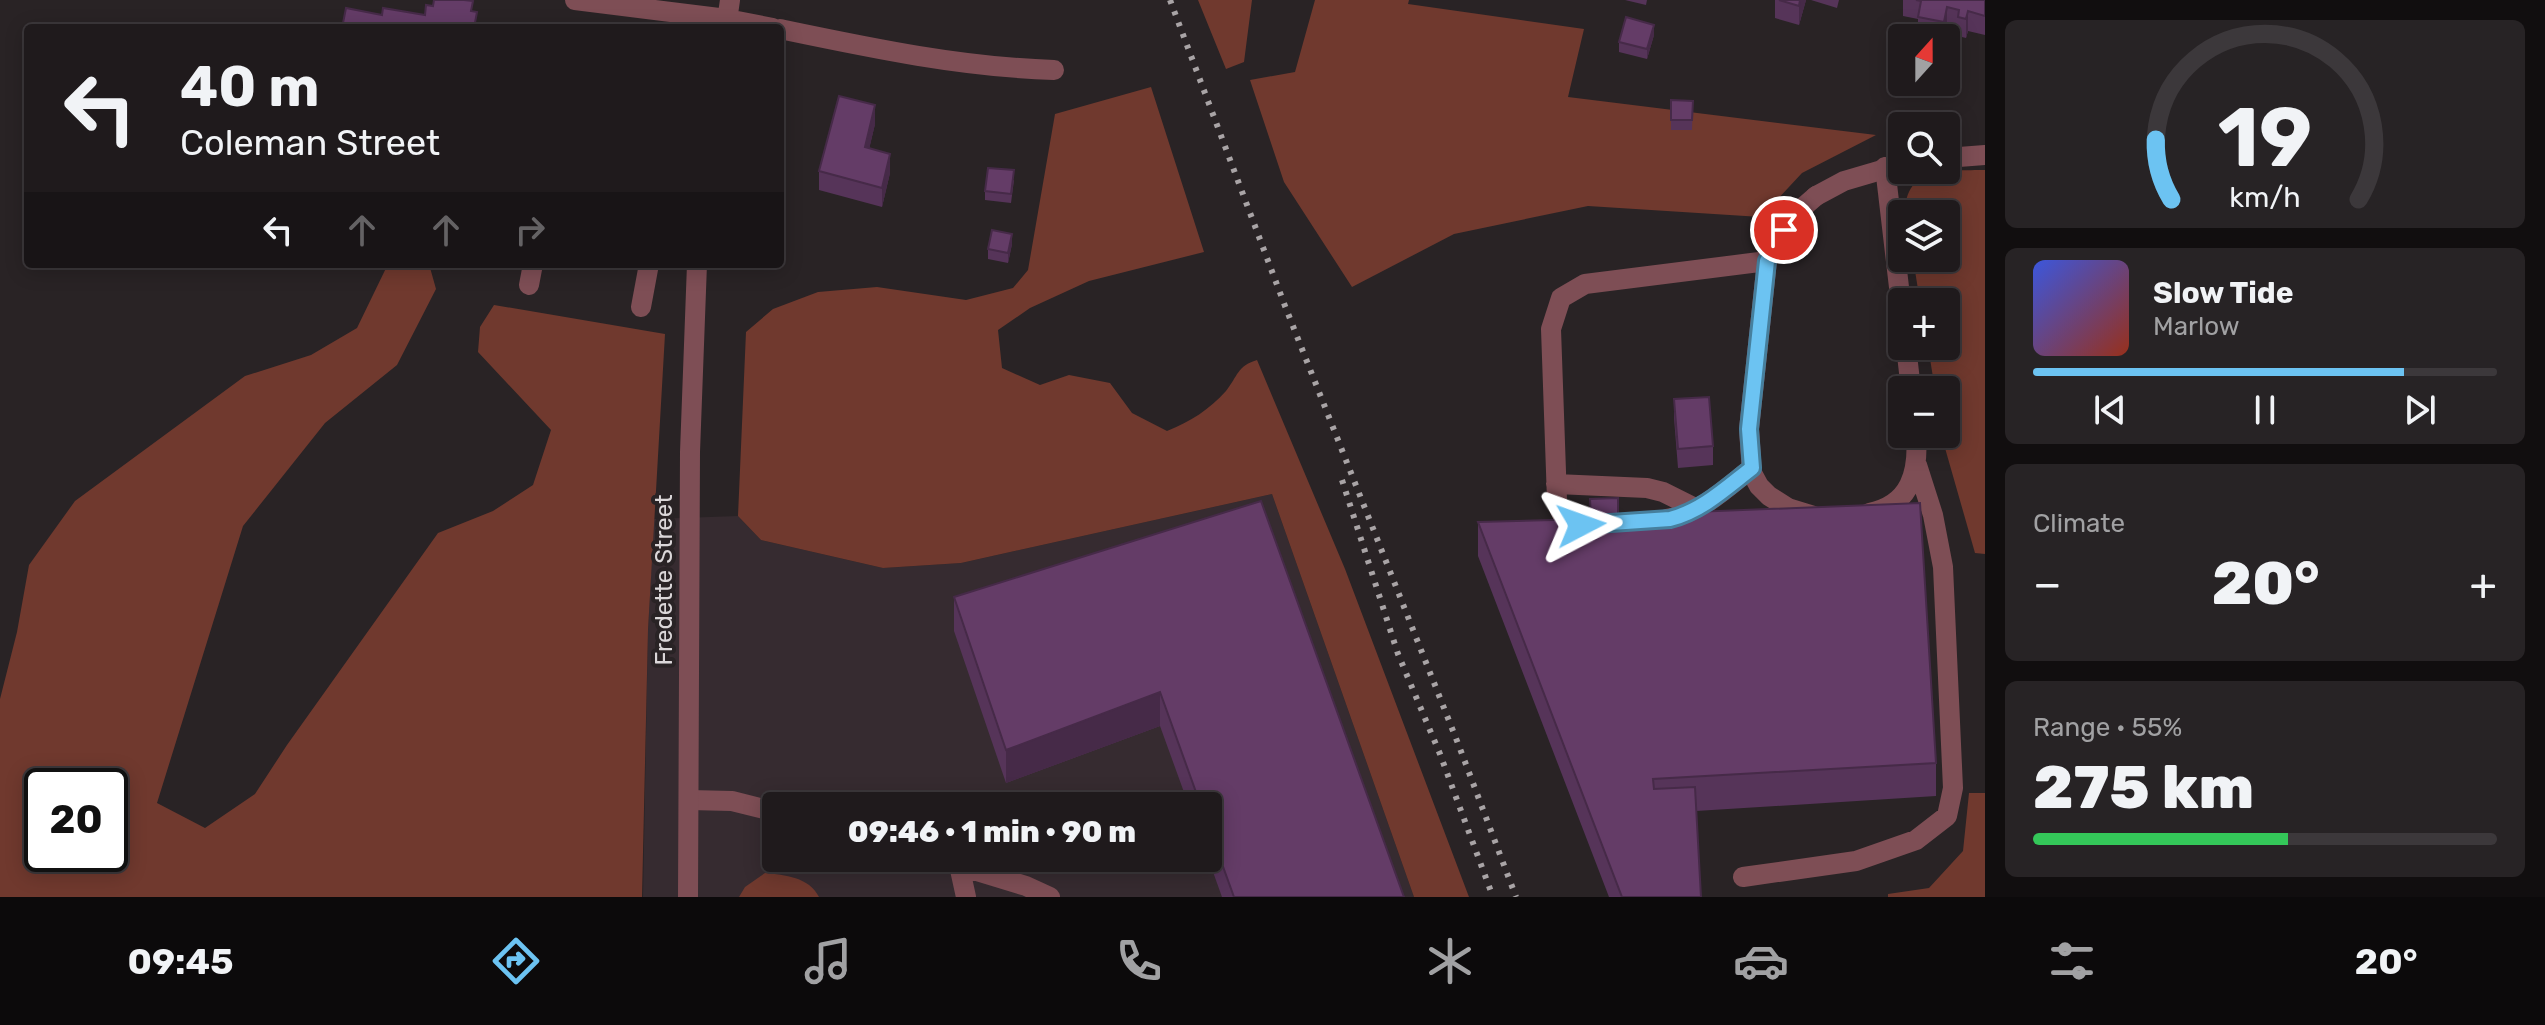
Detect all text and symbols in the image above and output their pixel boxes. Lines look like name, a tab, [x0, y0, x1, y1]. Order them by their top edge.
north arrow	[1888, 24, 1960, 96]
map controls	[1888, 24, 1960, 448]
text: 40 m	[180, 54, 320, 120]
icon: left	[48, 56, 152, 160]
text: 19	[2218, 88, 2312, 187]
button: search	[1888, 112, 1960, 184]
text: Coleman Street	[180, 121, 440, 164]
text: km/h	[2229, 180, 2301, 214]
pin	[1750, 196, 1818, 264]
button: layers	[1888, 200, 1960, 272]
icon: left	[256, 208, 300, 252]
icon: ahead	[340, 208, 384, 252]
icon: ahead	[424, 208, 468, 252]
icon: right	[508, 208, 552, 252]
icon: arrive	[1762, 208, 1806, 252]
text: Slow Tide	[2153, 275, 2293, 311]
button: +	[1888, 288, 1960, 360]
text: Marlow	[2153, 311, 2240, 342]
button: −	[1888, 376, 1960, 448]
icon: previous	[2088, 388, 2132, 432]
icon: pause	[2243, 388, 2287, 432]
icon: next	[2398, 388, 2442, 432]
position arrow	[1539, 483, 1623, 567]
street label: Fredette Street	[650, 494, 678, 666]
text: Climate	[2033, 508, 2125, 539]
text: 20°	[2212, 548, 2319, 619]
text: −	[2033, 558, 2062, 610]
text: +	[2470, 558, 2497, 610]
text: Range · 55%	[2033, 712, 2182, 743]
text: 275 km	[2033, 752, 2254, 823]
speed limit sign: 20	[24, 768, 128, 872]
text: 09:46 · 1 min · 90 m	[848, 814, 1136, 850]
icon: directions	[488, 933, 544, 989]
icon: music	[800, 933, 856, 989]
icon: phone	[1111, 933, 1167, 989]
icon: climate	[1422, 933, 1478, 989]
icon: car	[1733, 933, 1789, 989]
icon: filters	[2044, 933, 2100, 989]
text: 09:45	[128, 940, 233, 983]
text: 20°	[2355, 940, 2417, 983]

